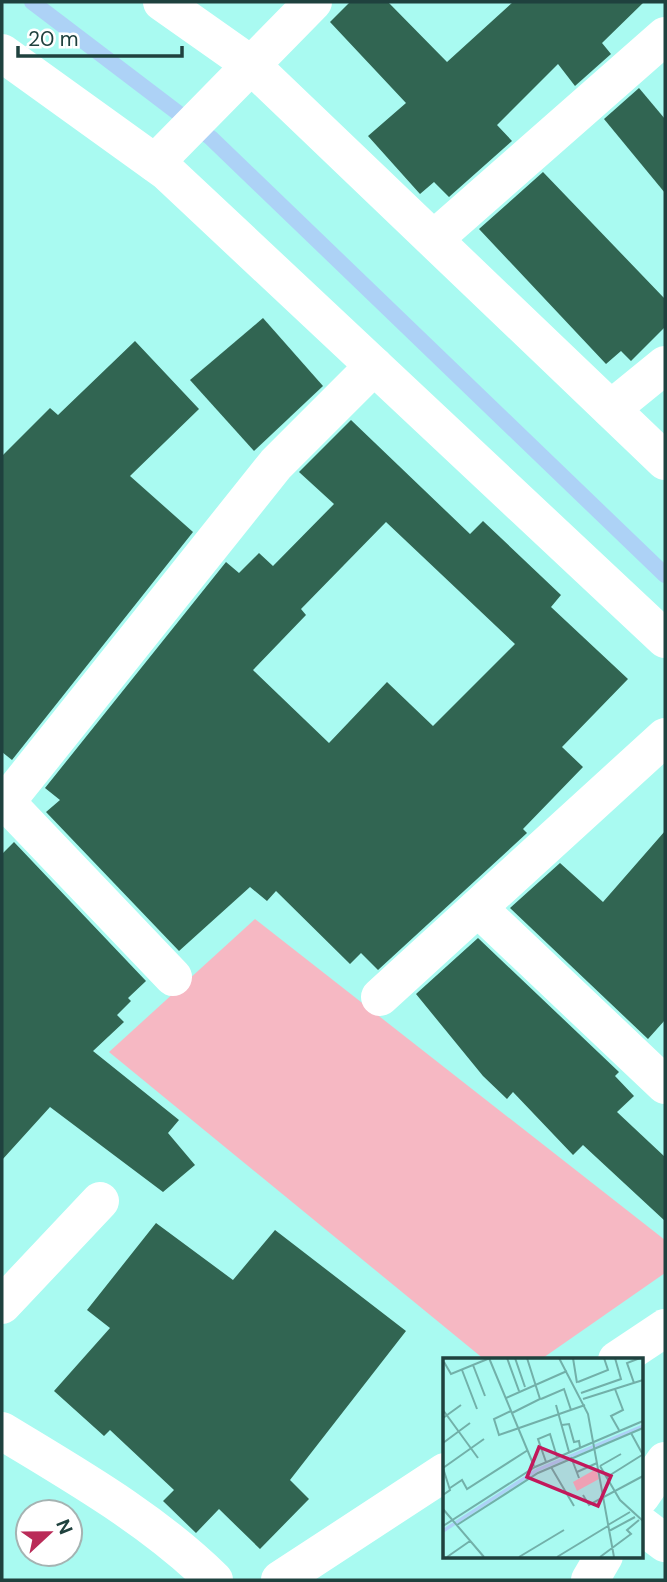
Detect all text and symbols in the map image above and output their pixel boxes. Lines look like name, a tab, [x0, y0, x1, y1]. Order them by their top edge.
scale bar	[18, 14, 182, 58]
text: 20 m	[28, 25, 79, 53]
inset map	[443, 1358, 642, 1558]
north arrow	[14, 1498, 84, 1568]
text: N	[50, 1516, 78, 1538]

